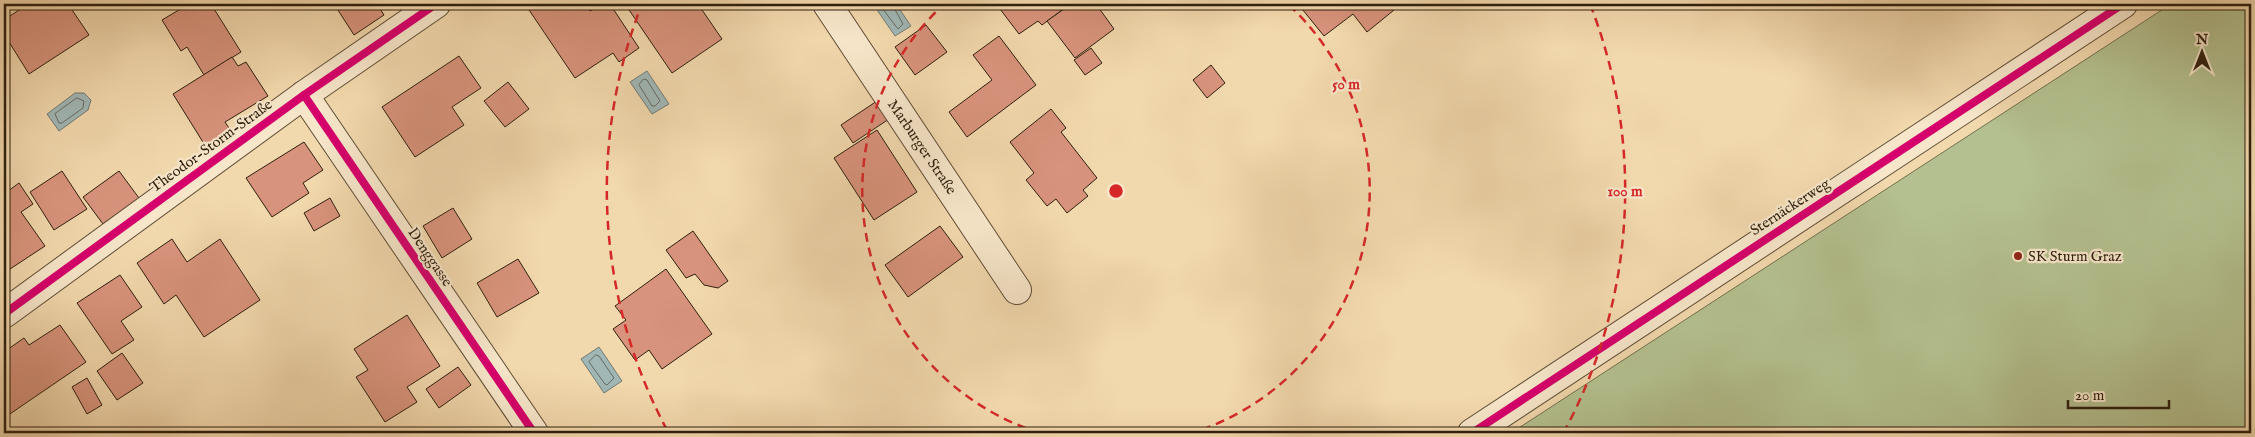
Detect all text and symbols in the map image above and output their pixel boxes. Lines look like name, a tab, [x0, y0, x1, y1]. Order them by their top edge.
north arrow	[2178, 28, 2228, 78]
text: N	[2195, 31, 2208, 49]
text: 50 m	[1332, 75, 1360, 94]
street label: Theodor-Storm-Straße	[146, 95, 276, 197]
street label: Marburger Straße	[883, 96, 961, 198]
street label: Sternäckerweg	[1747, 174, 1834, 240]
centre of rings	[1107, 182, 1125, 200]
text: 100 m	[1607, 182, 1643, 201]
street label: Denggasse	[403, 224, 457, 290]
place label: SK Sturm Graz	[2028, 247, 2122, 266]
marker: SK Sturm Graz	[2012, 250, 2024, 262]
scale bar	[2068, 377, 2169, 409]
text: 20 m	[2075, 386, 2105, 405]

